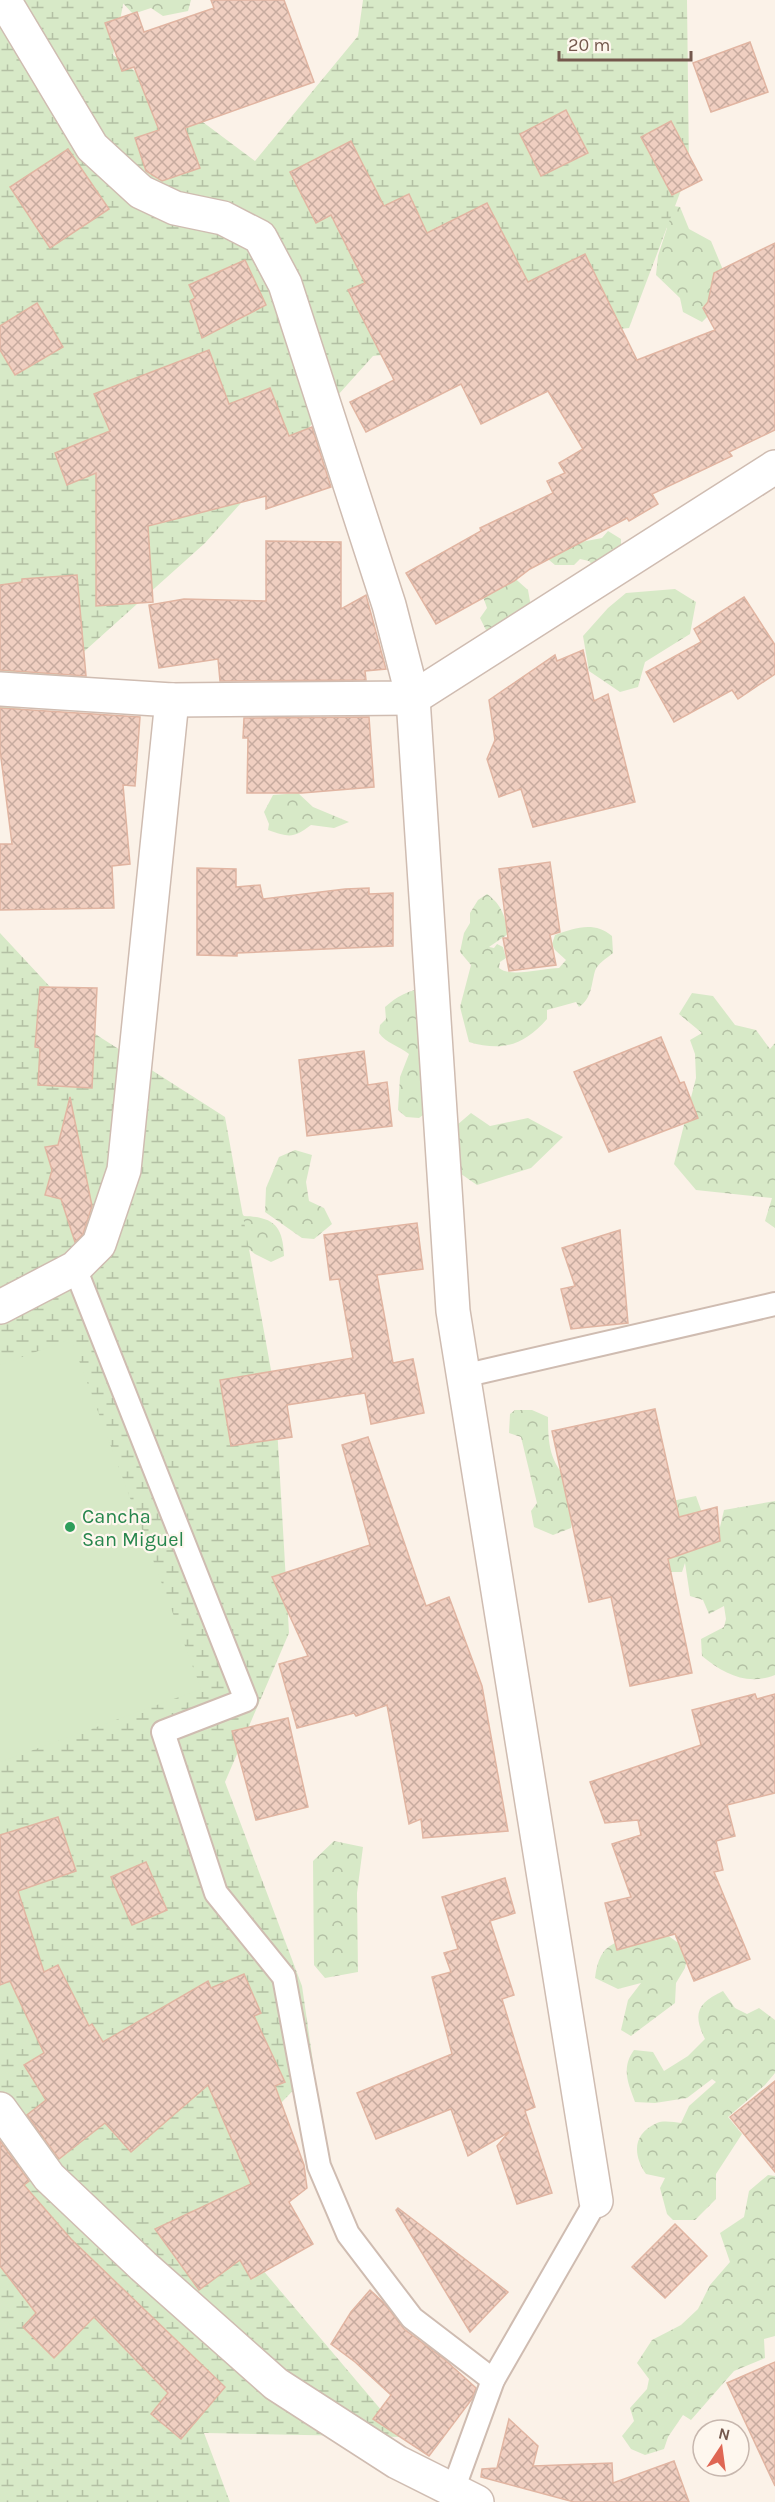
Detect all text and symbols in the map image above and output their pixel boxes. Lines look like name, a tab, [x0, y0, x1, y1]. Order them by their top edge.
scale bar	[559, 24, 691, 62]
text: 20 m	[568, 34, 610, 56]
place label: Cancha San Miguel	[82, 1505, 184, 1551]
marker: Cancha San Miguel	[63, 1520, 77, 1534]
north arrow	[691, 2418, 751, 2478]
text: N	[717, 2423, 732, 2444]

